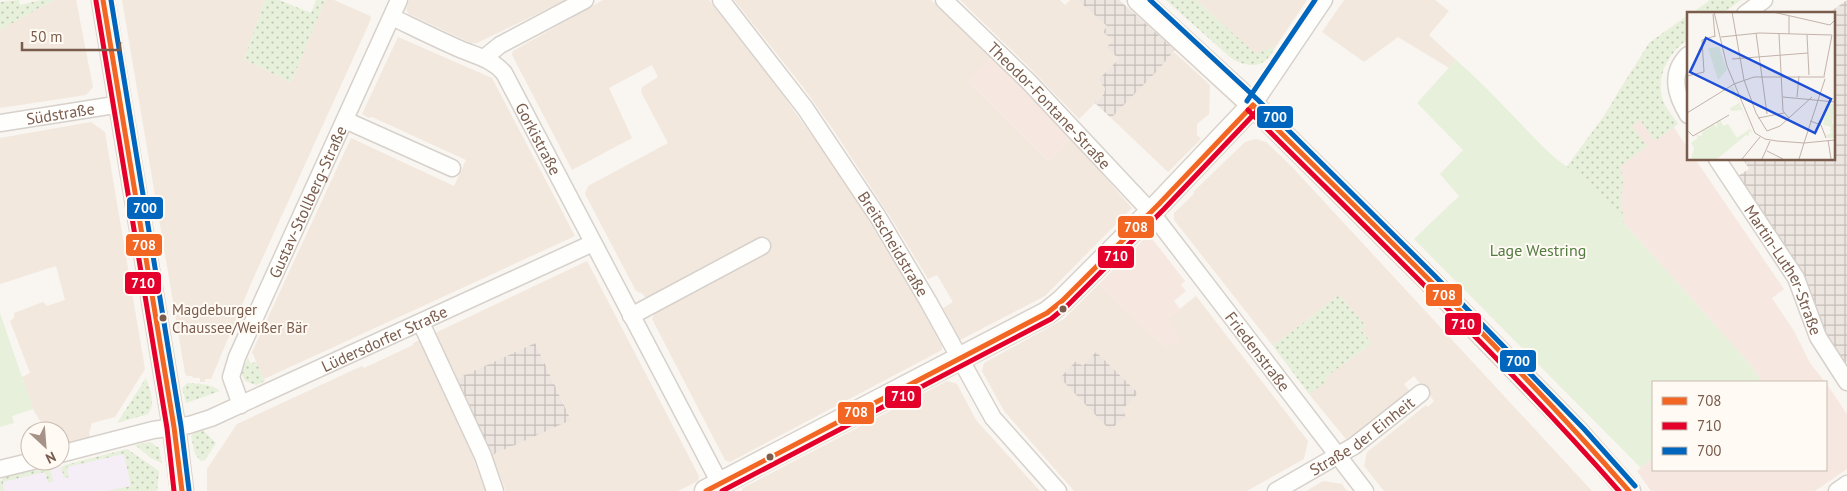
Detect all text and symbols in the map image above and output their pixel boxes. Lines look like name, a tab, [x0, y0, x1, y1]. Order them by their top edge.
inset map	[1687, 12, 1834, 160]
scale bar	[22, 20, 120, 52]
text: 50 m	[30, 27, 63, 46]
street label: Theodor-Fontane-Straße	[983, 38, 1115, 173]
street label: Südstraße	[25, 98, 96, 129]
street label: Gorkistraße	[511, 99, 566, 178]
line badge: 700	[1256, 105, 1294, 129]
text: 700	[1263, 108, 1287, 126]
street label: Gustav-Stollberg-Straße	[264, 122, 351, 281]
street label: Breitscheidstraße	[854, 187, 933, 300]
line badge: 700	[126, 196, 164, 220]
text: 700	[133, 199, 157, 217]
street label: Martin-Luther-Straße	[1740, 201, 1826, 338]
line badge: 708	[1117, 215, 1155, 239]
text: 708	[1124, 218, 1148, 236]
line badge: 708	[125, 233, 163, 257]
text: 708	[132, 236, 156, 254]
park label: Lage Westring	[1490, 240, 1586, 260]
line badge: 710	[1097, 245, 1135, 269]
text: 710	[1104, 247, 1128, 265]
line badge: 710	[124, 271, 162, 295]
text: 710	[131, 274, 155, 292]
line badge: 708	[1425, 283, 1463, 307]
text: 708	[1432, 286, 1456, 304]
place label: Magdeburger Chaussee/Weißer Bär	[172, 300, 308, 337]
street label: Lüdersdorfer Straße	[318, 301, 450, 376]
unlabelled marker	[1058, 304, 1068, 314]
street label: Friedenstraße	[1221, 308, 1295, 395]
line badge: 710	[1444, 312, 1482, 336]
marker: Magdeburger Chaussee/Weißer Bär	[158, 313, 168, 323]
text: 710	[1451, 315, 1475, 333]
line badge: 700	[1499, 349, 1537, 373]
text: 700	[1506, 352, 1530, 370]
legend	[1652, 381, 1827, 471]
line badge: 710	[884, 385, 922, 409]
text: 710	[891, 387, 915, 405]
text: 708	[1697, 391, 1722, 410]
street label: Straße der Einheit	[1306, 392, 1419, 480]
line badge: 708	[837, 401, 875, 425]
text: 708	[844, 403, 868, 421]
text: 710	[1697, 416, 1722, 435]
north arrow	[20, 421, 70, 471]
text: 700	[1697, 441, 1722, 460]
text: N	[43, 448, 59, 468]
unlabelled marker	[765, 452, 775, 462]

